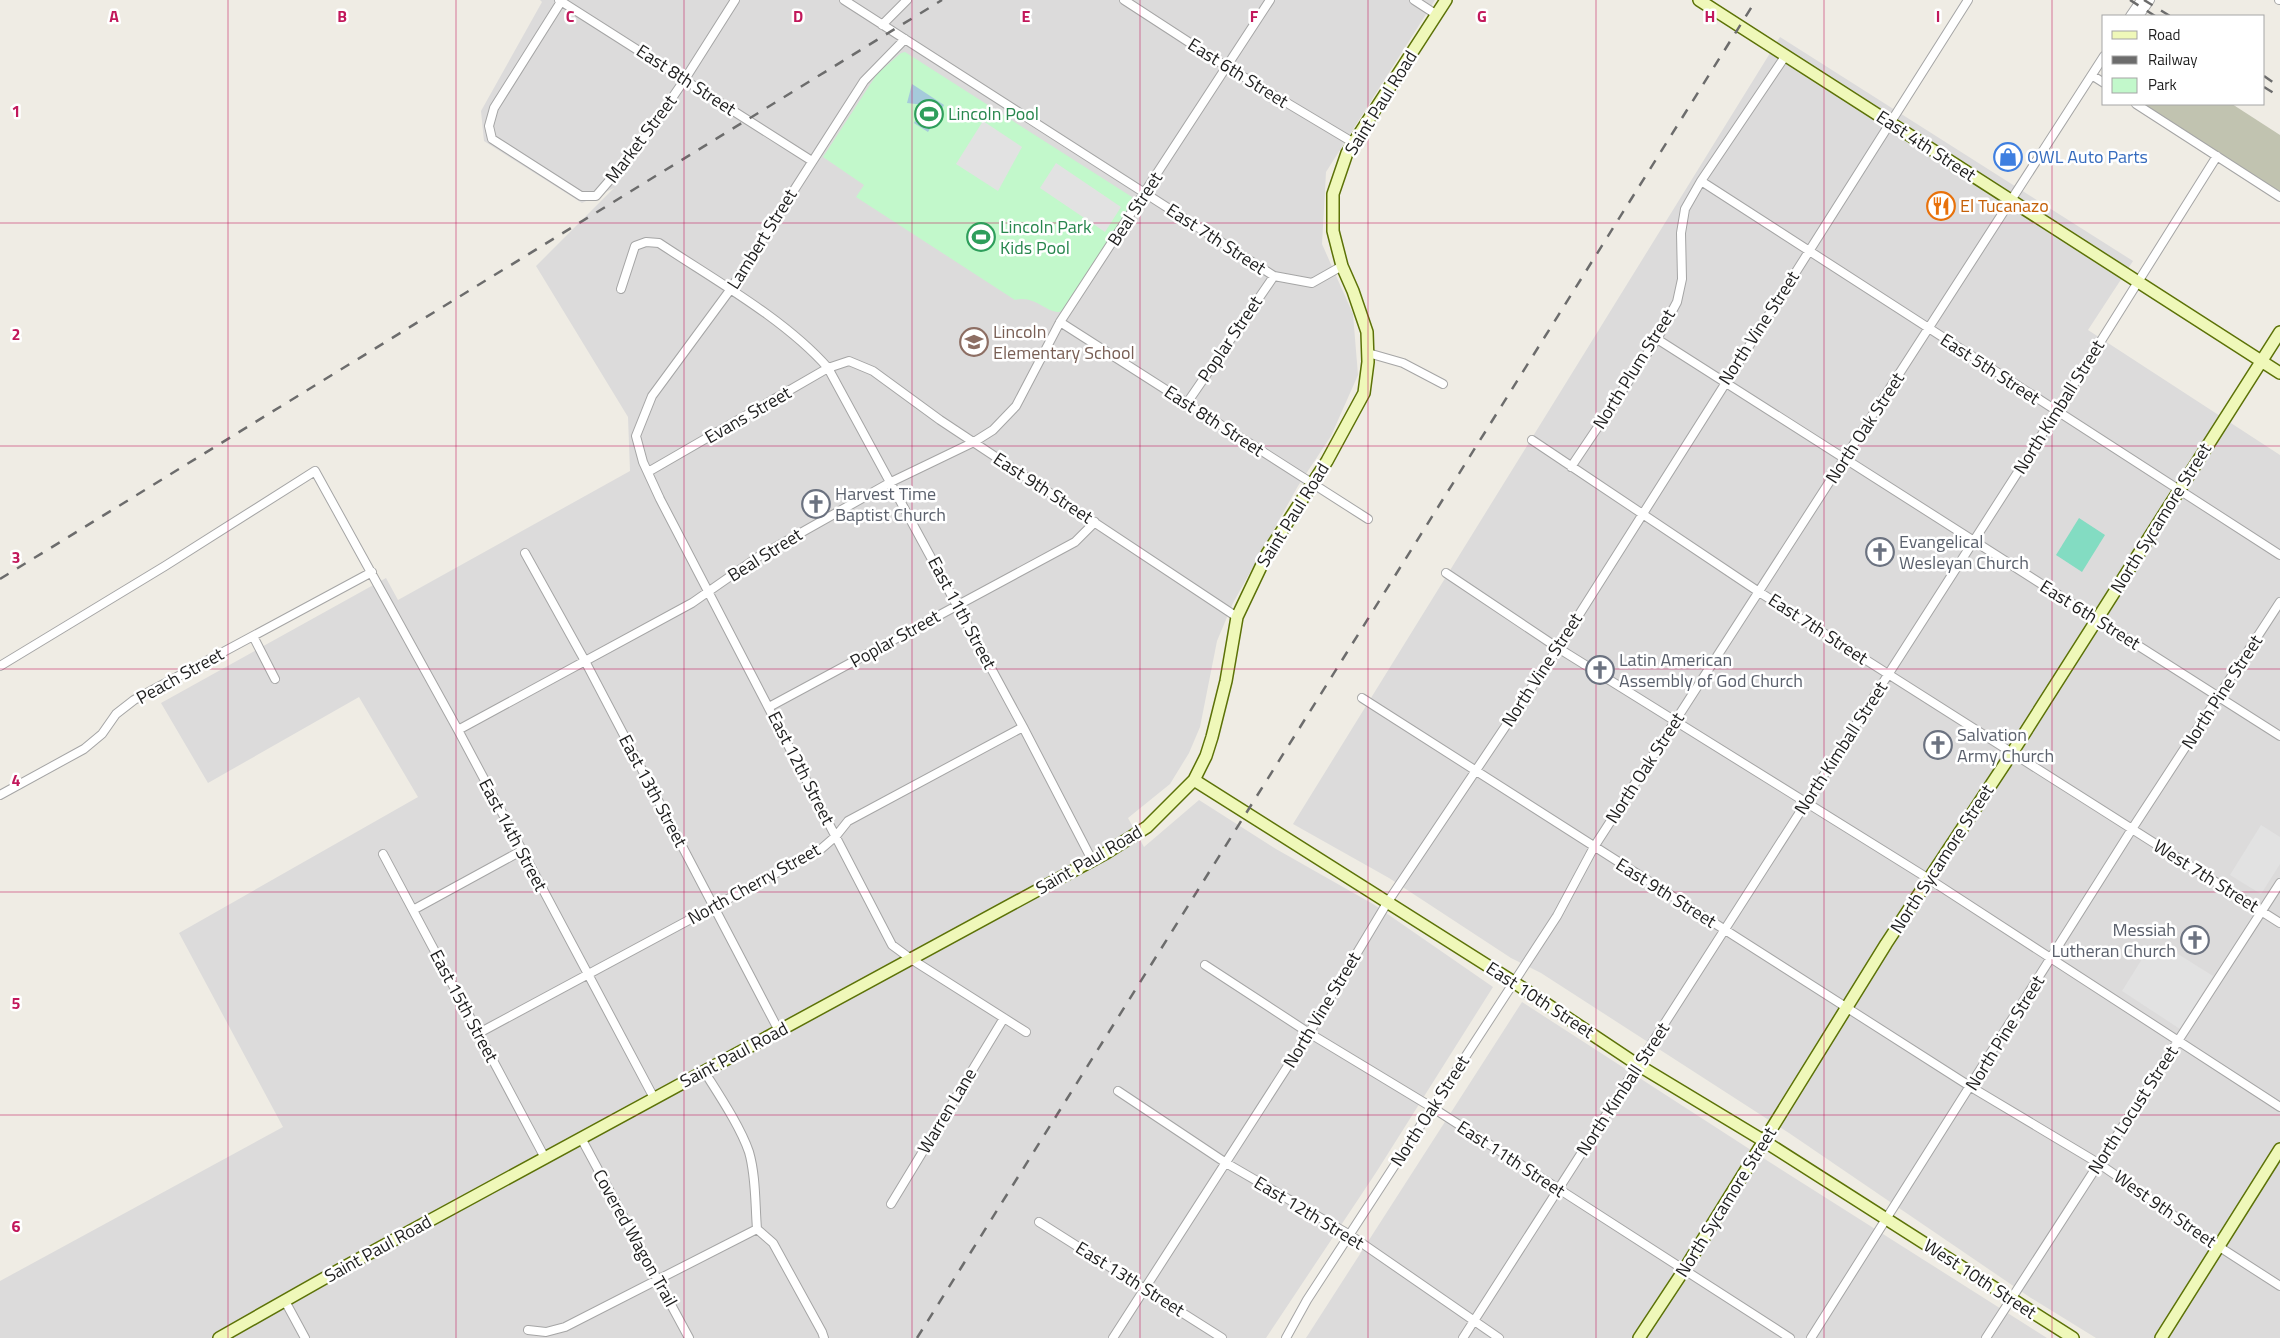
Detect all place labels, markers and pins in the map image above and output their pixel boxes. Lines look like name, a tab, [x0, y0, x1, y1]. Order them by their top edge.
sports icon: Lincoln Pool	[914, 99, 944, 129]
place label: Lincoln Pool	[948, 100, 1039, 127]
shop icon: OWL Auto Parts	[1993, 142, 2023, 172]
place label: OWL Auto Parts	[2027, 143, 2148, 170]
restaurant icon: El Tucanazo	[1926, 191, 1956, 221]
place label: El Tucanazo	[1960, 192, 2049, 219]
place label: Lincoln Park Kids Pool	[1000, 213, 1092, 261]
sports icon: Lincoln Park Kids Pool	[966, 222, 996, 252]
place label: Lincoln Elementary School	[993, 318, 1135, 366]
school or university icon: Lincoln Elementary School	[959, 327, 989, 357]
place label: Harvest Time Baptist Church	[835, 480, 946, 528]
church icon: Harvest Time Baptist Church	[801, 489, 831, 519]
place label: Evangelical Wesleyan Church	[1899, 528, 2029, 576]
church icon: Evangelical Wesleyan Church	[1865, 537, 1895, 567]
place label: Latin American Assembly of God Church	[1619, 646, 1803, 694]
church icon: Latin American Assembly of God Church	[1585, 655, 1615, 685]
place label: Salvation Army Church	[1957, 721, 2054, 769]
church icon: Salvation Army Church	[1923, 730, 1953, 760]
place label: Messiah Lutheran Church	[2051, 916, 2176, 964]
church icon: Messiah Lutheran Church	[2180, 925, 2210, 955]

